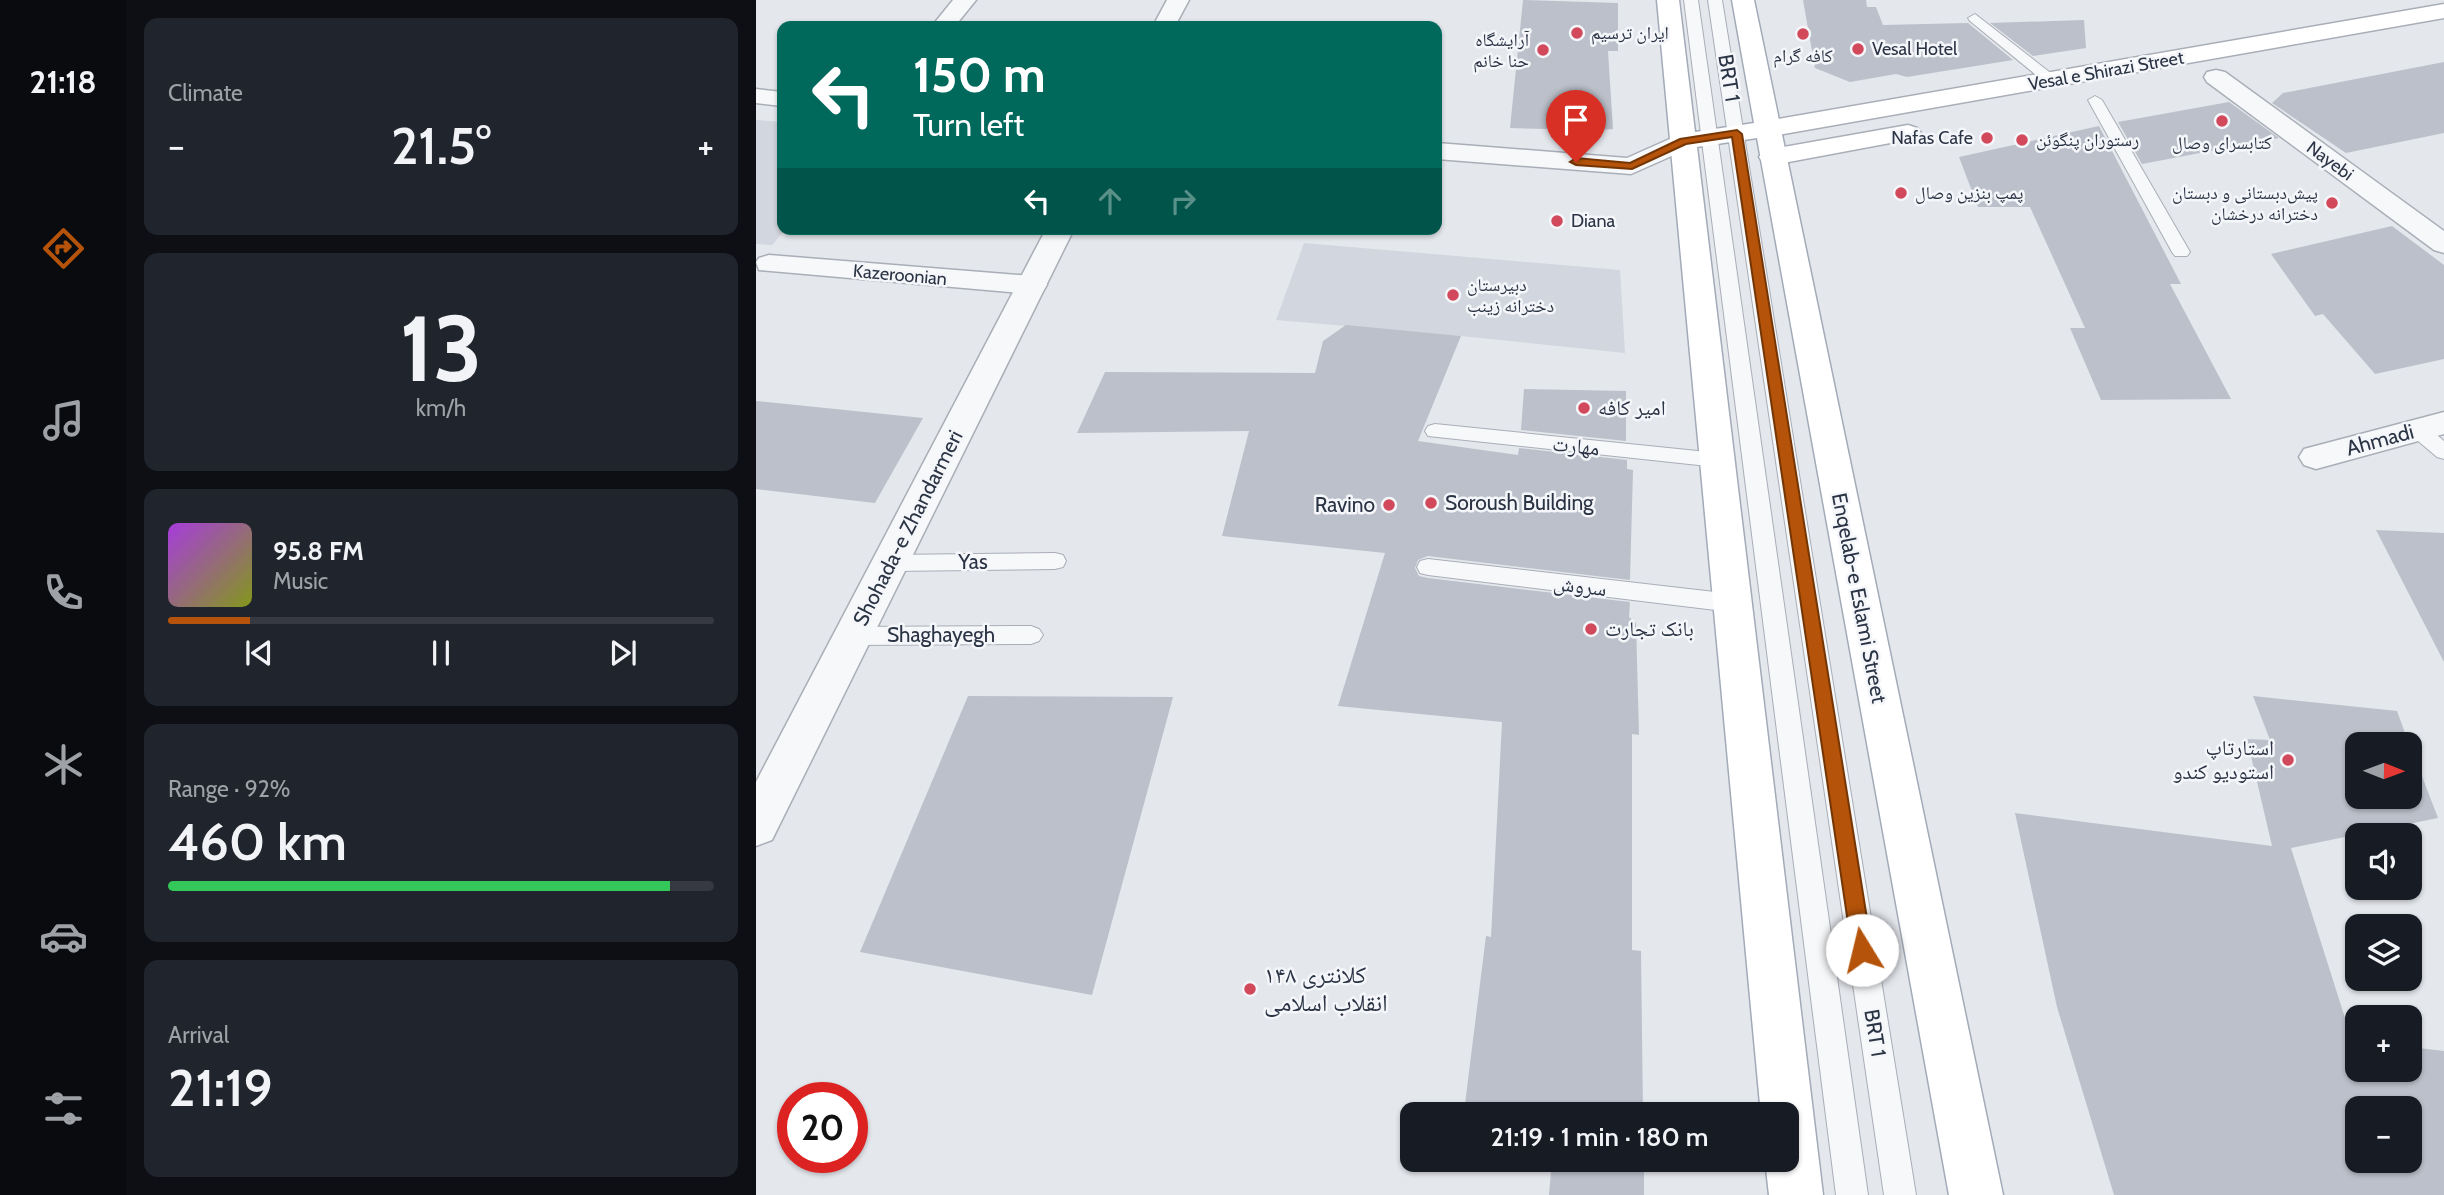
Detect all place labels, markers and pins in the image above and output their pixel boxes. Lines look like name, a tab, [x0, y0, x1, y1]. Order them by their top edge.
place label: ایران ترسیم	[1591, 22, 1669, 45]
marker: ایران ترسیم	[1569, 25, 1585, 41]
marker: کافه گرام	[1795, 26, 1811, 42]
place label: آرایشگاه حنا خانم	[1473, 29, 1529, 73]
place label: Vesal Hotel	[1872, 38, 1958, 60]
marker: Vesal Hotel	[1850, 41, 1866, 57]
marker: آرایشگاه حنا خانم	[1535, 42, 1551, 58]
place label: کافه گرام	[1773, 45, 1833, 68]
pin	[1546, 90, 1606, 162]
marker: کتابسرای وصال	[2214, 113, 2230, 129]
place label: Nafas Cafe	[1891, 127, 1973, 149]
place label: رستوران پنگوئن	[2036, 129, 2139, 151]
marker: Nafas Cafe	[1979, 130, 1995, 146]
marker: رستوران پنگوئن	[2014, 132, 2030, 148]
place label: کتابسرای وصال	[2172, 132, 2272, 154]
place label: پمپ بنزین وصال	[1915, 182, 2023, 204]
place label: پیش‌دبستانی و دبستان دخترانه درخشان	[2172, 182, 2318, 225]
marker: پمپ بنزین وصال	[1893, 185, 1909, 201]
marker: پیش‌دبستانی و دبستان دخترانه درخشان	[2324, 195, 2340, 211]
place label: Diana	[1571, 210, 1615, 232]
marker: Diana	[1549, 213, 1565, 229]
place label: دبیرستان دخترانه زینب	[1467, 274, 1554, 317]
marker: دبیرستان دخترانه زینب	[1445, 287, 1461, 303]
place label: امیر کافه	[1598, 395, 1666, 420]
marker: امیر کافه	[1576, 400, 1592, 416]
place label: Soroush Building	[1445, 490, 1594, 515]
place label: Ravino	[1315, 492, 1375, 517]
marker: Soroush Building	[1423, 495, 1439, 511]
marker: Ravino	[1381, 497, 1397, 513]
place label: بانک تجارت	[1605, 616, 1694, 641]
marker: بانک تجارت	[1583, 621, 1599, 637]
place label: استارتاپ استودیو کندو	[2173, 735, 2274, 784]
marker: استارتاپ استودیو کندو	[2280, 752, 2296, 768]
place label: کلانتری ۱۴۸ انقلاب اسلامی	[1264, 960, 1388, 1017]
marker: کلانتری ۱۴۸ انقلاب اسلامی	[1242, 981, 1258, 997]

